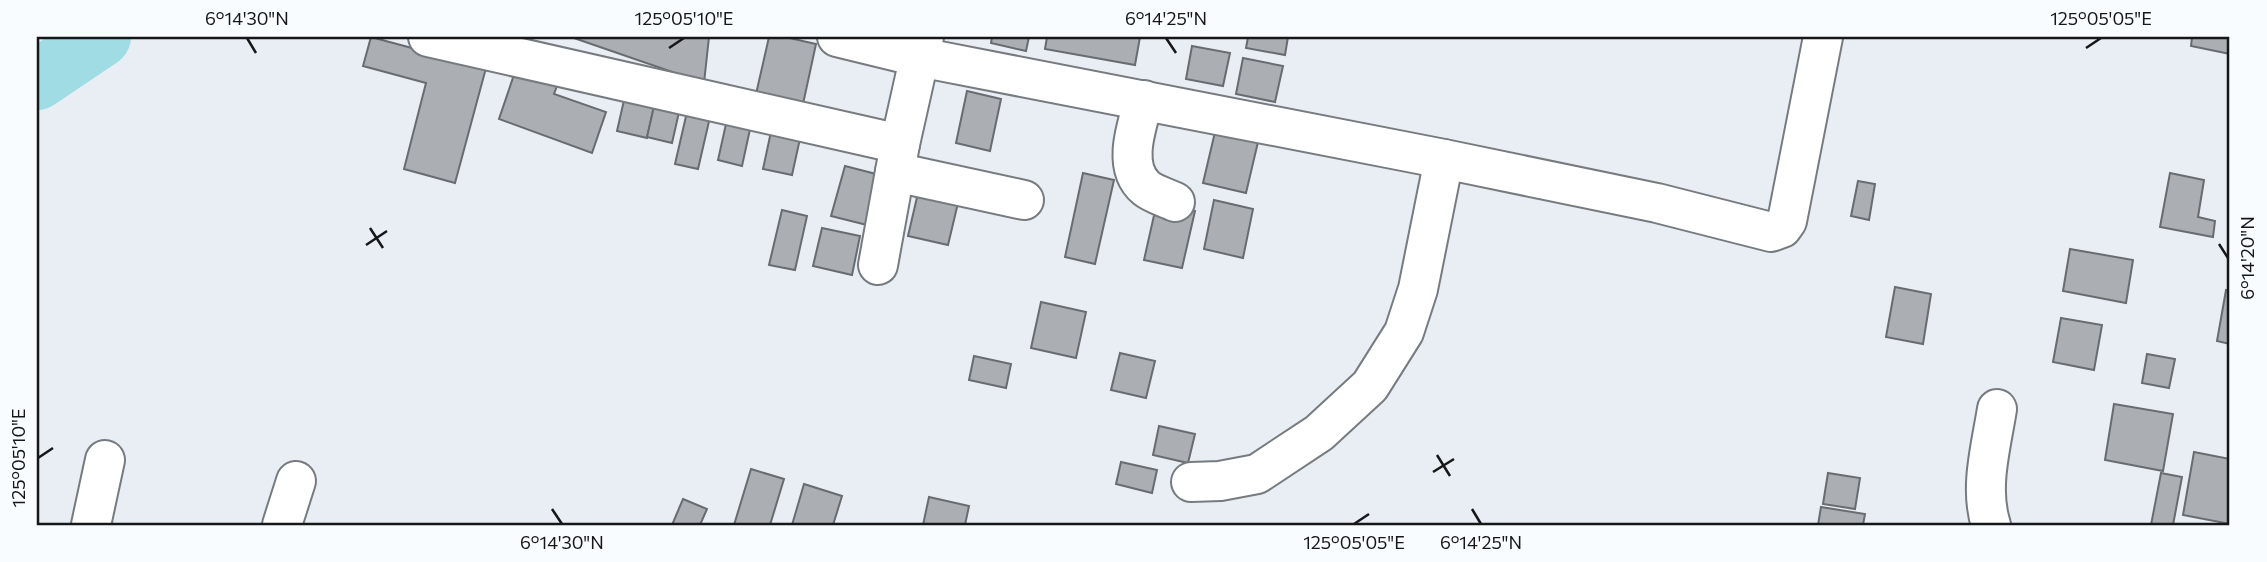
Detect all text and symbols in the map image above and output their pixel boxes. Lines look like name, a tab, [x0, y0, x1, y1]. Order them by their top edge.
text: 6°14'30"N	[205, 7, 289, 29]
text: 125°05'10"E	[634, 7, 734, 29]
text: 6°14'25"N	[1125, 7, 1207, 29]
text: 125°05'05"E	[2050, 7, 2152, 29]
text: 6°14'20"N	[2236, 216, 2258, 300]
text: 125°05'10"E	[7, 408, 29, 508]
text: 6°14'30"N	[520, 531, 604, 553]
text: 125°05'05"E	[1303, 531, 1405, 553]
text: 6°14'25"N	[1440, 531, 1522, 553]

